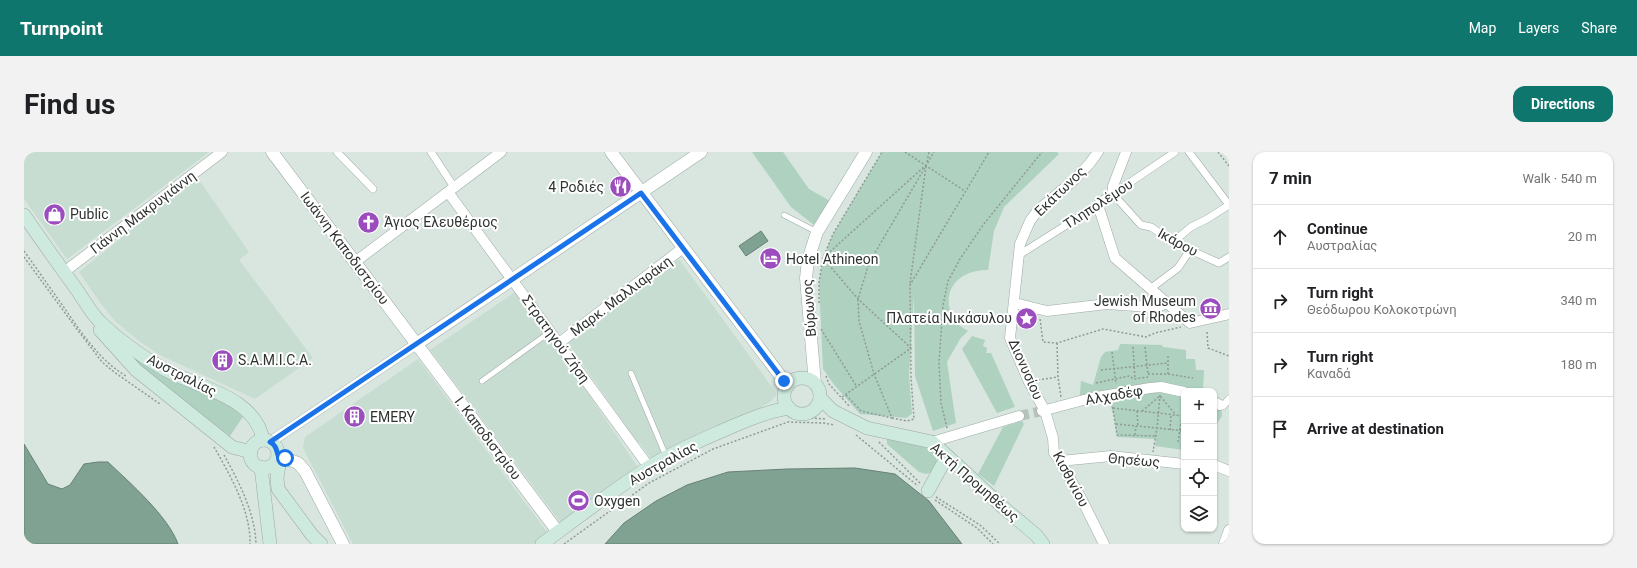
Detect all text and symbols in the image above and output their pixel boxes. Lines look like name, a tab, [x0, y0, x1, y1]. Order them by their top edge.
text: Turnpoint	[20, 17, 103, 40]
text: Map	[1469, 20, 1496, 36]
text: Layers	[1518, 20, 1559, 36]
text: Share	[1581, 20, 1617, 36]
button: Directions	[1513, 86, 1613, 122]
text: Find us	[24, 88, 115, 121]
street label: Εκάτωνος	[1031, 163, 1089, 219]
street label: Γιάννη Μακρυγιάννη	[87, 167, 199, 257]
text: 7 min	[1269, 168, 1312, 188]
text: Walk · 540 m	[1522, 171, 1597, 186]
restaurant icon: 4 Ροδιές	[607, 174, 633, 200]
street label: Τληπολέμου	[1060, 176, 1136, 232]
place label: 4 Ροδιές	[548, 179, 604, 195]
street label: Ιωάννη Καποδιστρίου	[297, 189, 393, 307]
shop icon: Public	[41, 201, 67, 227]
place label: Public	[70, 206, 109, 222]
church icon: Άγιος Ελευθέριος	[355, 209, 381, 235]
place label: Άγιος Ελευθέριος	[384, 214, 498, 230]
text: Continue	[1307, 220, 1368, 238]
street label: Ικάρου	[1155, 225, 1201, 259]
icon: ahead	[1269, 226, 1291, 248]
text: 20 m	[1568, 229, 1597, 244]
text: Αυστραλίας	[1307, 238, 1377, 253]
hotel icon: Hotel Athineon	[758, 246, 784, 272]
place label: Hotel Athineon	[786, 251, 878, 267]
street label: Μαρκ. Μαλλιαράκη	[567, 253, 675, 339]
street label: Βύρωνος	[799, 279, 819, 337]
text: Turn right	[1307, 284, 1373, 302]
icon: right	[1269, 290, 1291, 312]
street label: Στρατηγού Ζήση	[519, 292, 593, 386]
place label: Jewish Museum of Rhodes	[1094, 293, 1196, 325]
text: 340 m	[1560, 293, 1597, 308]
museum icon: Jewish Museum of Rhodes	[1198, 296, 1224, 322]
text: Θεόδωρου Κολοκοτρώνη	[1307, 302, 1457, 317]
place icon: Πλατεία Νικάσυλου	[1014, 305, 1040, 331]
place label: Πλατεία Νικάσυλου	[886, 310, 1012, 326]
street label: Διονυσίου	[1006, 336, 1046, 402]
building icon: S.A.M.I.C.A.	[209, 347, 235, 373]
text: Turn right	[1307, 348, 1373, 366]
street label: Αυστραλίας	[145, 351, 219, 399]
place label: S.A.M.I.C.A.	[238, 352, 312, 368]
icon: right	[1269, 354, 1291, 376]
text: 180 m	[1560, 357, 1597, 372]
text: Καναδά	[1307, 366, 1351, 381]
route end	[775, 372, 793, 390]
street label: Αλχαδέφ	[1084, 382, 1144, 409]
map controls	[1181, 388, 1217, 532]
button: +	[1181, 388, 1217, 424]
street label: Ι. Καποδιστρίου	[452, 393, 524, 483]
building icon: EMERY	[341, 404, 367, 430]
place label: EMERY	[370, 409, 415, 425]
icon: arrive	[1269, 418, 1291, 440]
text: Arrive at destination	[1307, 420, 1444, 438]
button: −	[1181, 424, 1217, 460]
street label: Αυστραλίας	[626, 438, 700, 488]
street label: Ακτή Προμηθέως	[927, 439, 1023, 525]
route start	[276, 449, 294, 467]
street label: Κισθινίου	[1050, 449, 1092, 509]
street label: Θησέως	[1107, 450, 1161, 470]
button: locate	[1181, 460, 1217, 496]
sports icon: Oxygen	[566, 488, 592, 514]
place label: Oxygen	[594, 493, 640, 509]
button: layers	[1181, 496, 1217, 532]

